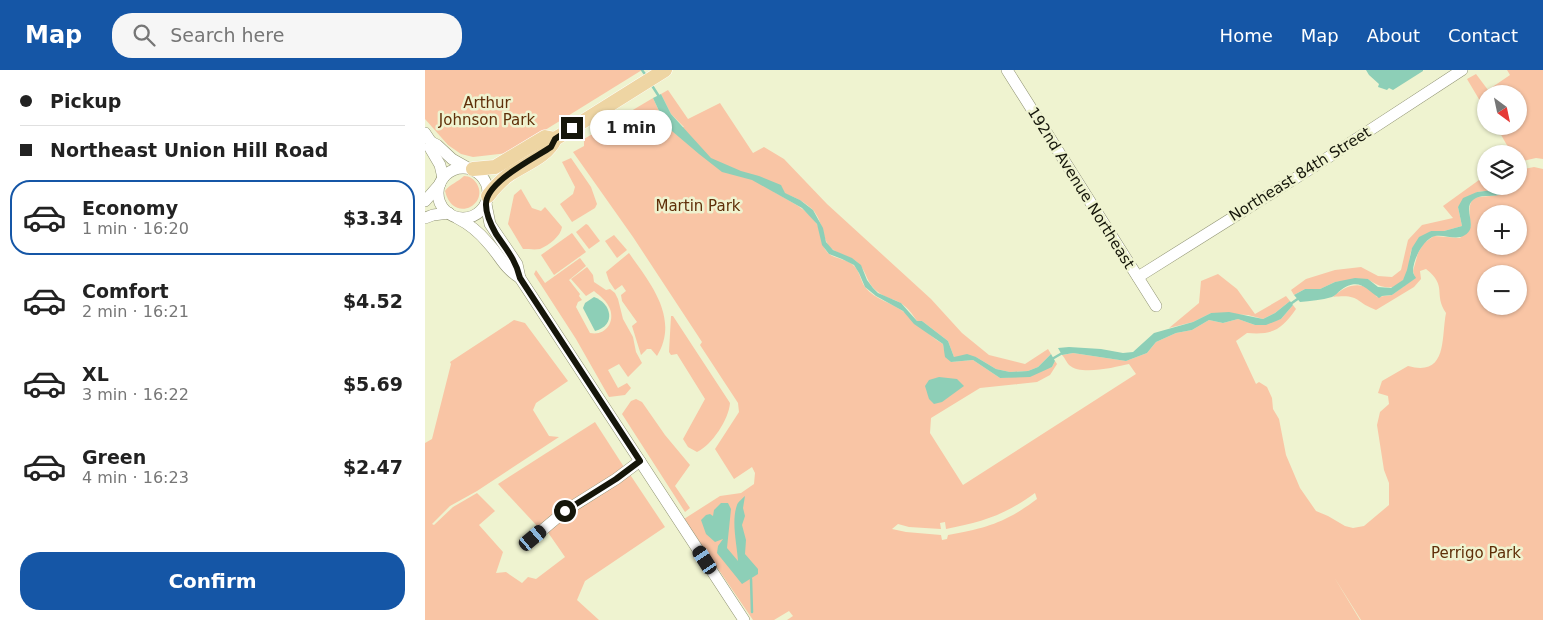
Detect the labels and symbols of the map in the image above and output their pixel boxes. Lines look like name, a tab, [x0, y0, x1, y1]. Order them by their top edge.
north arrow	[1477, 85, 1527, 135]
park label: Arthur Johnson Park	[438, 94, 535, 129]
street label: 192nd Avenue Northeast	[1024, 104, 1138, 272]
callout: 1 min	[589, 110, 672, 146]
route end	[561, 117, 583, 139]
street label: Northeast 84th Street	[1226, 123, 1374, 225]
park label: Martin Park	[655, 197, 741, 215]
route start	[554, 500, 576, 522]
car	[516, 523, 549, 553]
car	[690, 543, 719, 577]
park label: Perrigo Park	[1431, 544, 1521, 562]

